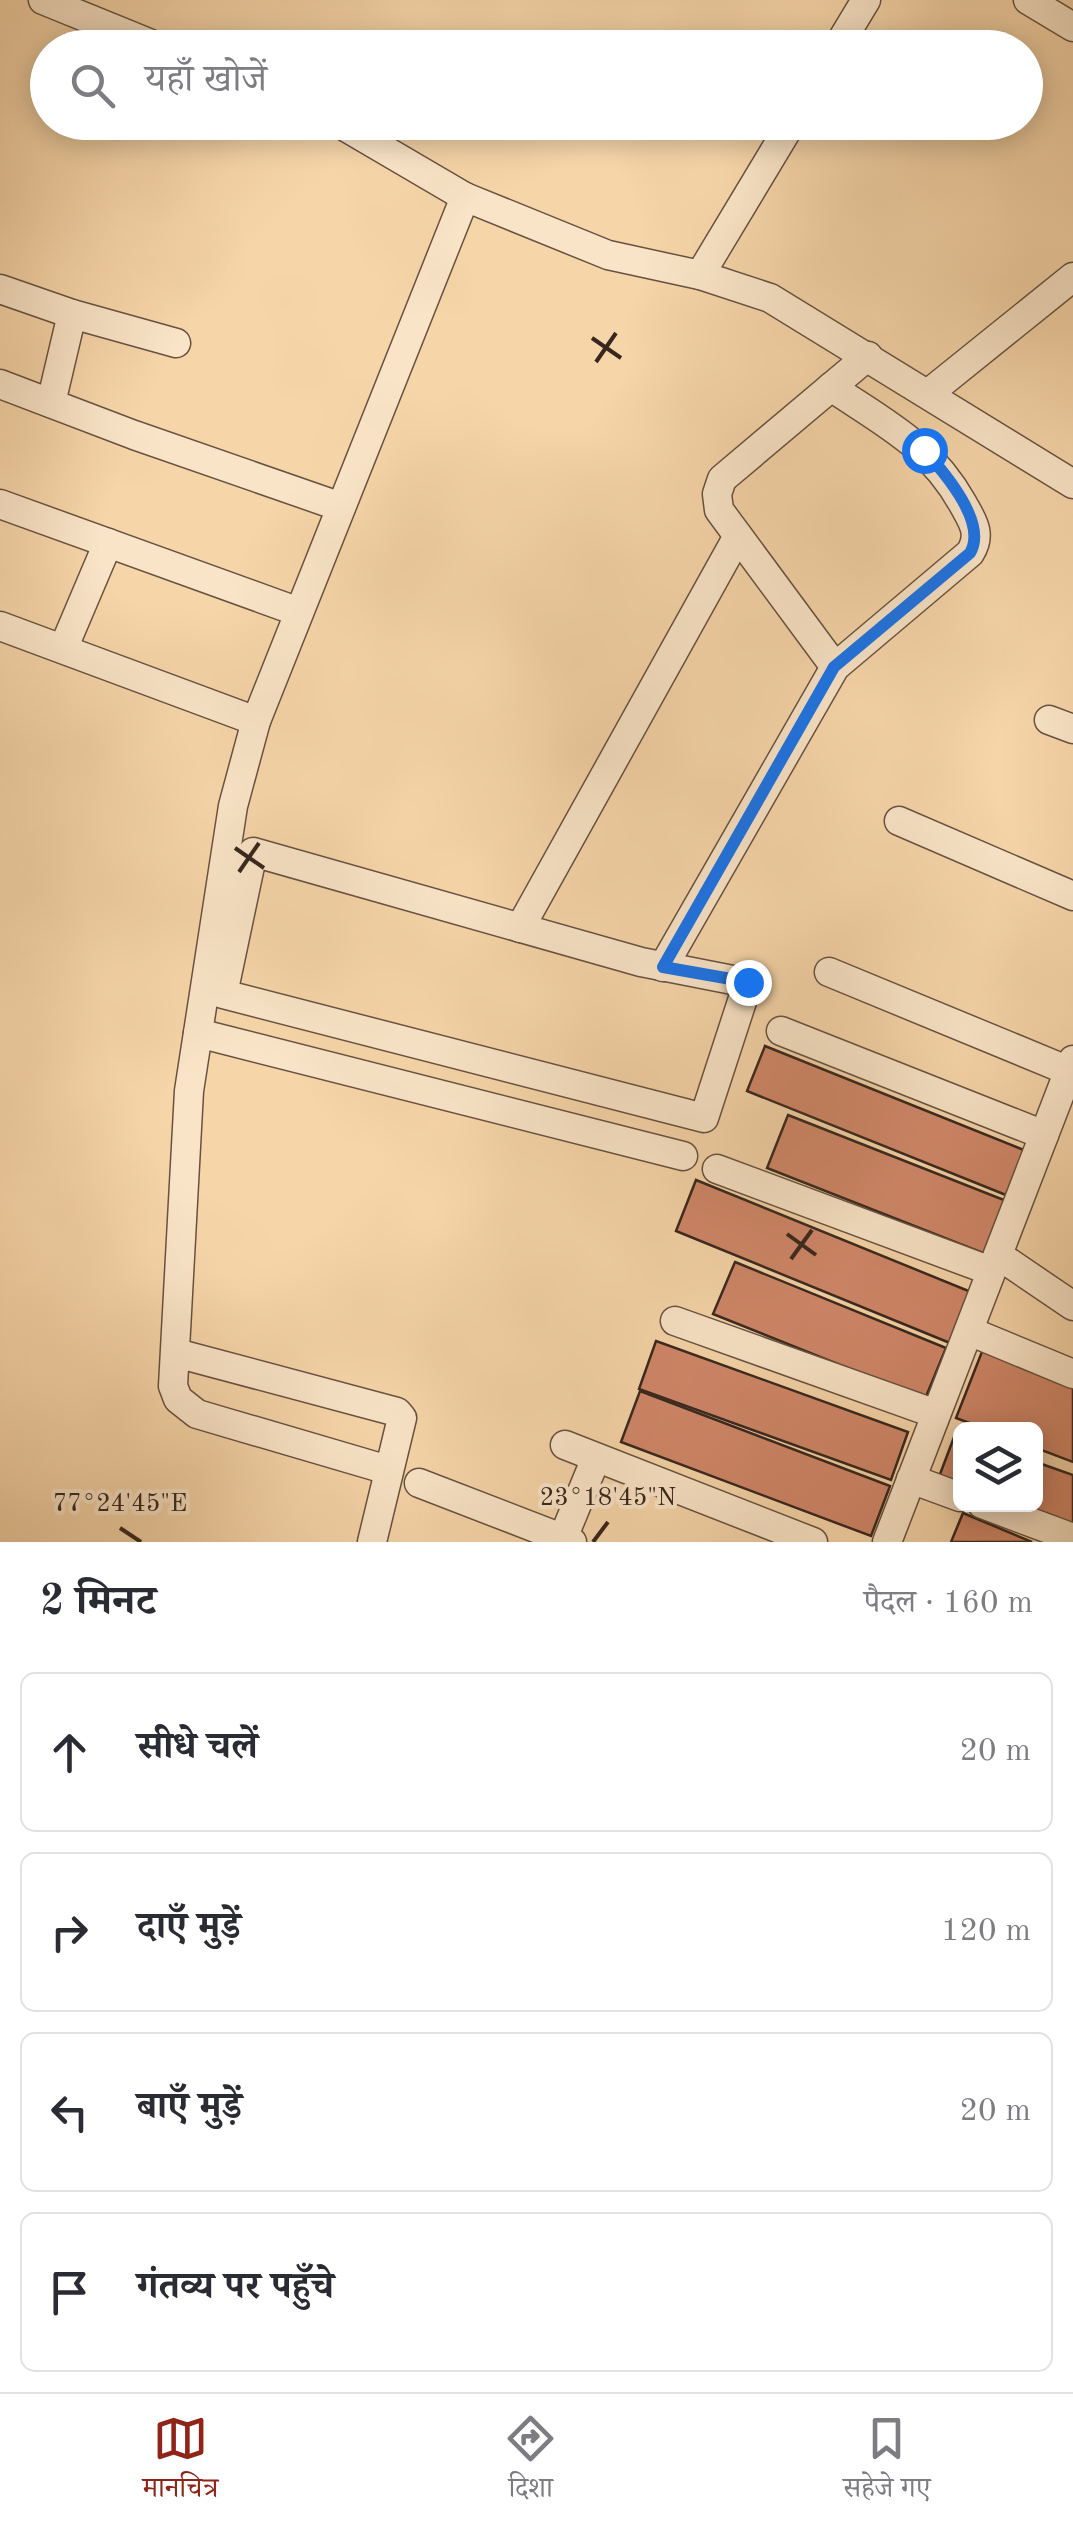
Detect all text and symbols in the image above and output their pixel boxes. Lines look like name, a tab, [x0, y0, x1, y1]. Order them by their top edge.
search box	[30, 30, 1043, 140]
icon: search	[65, 58, 120, 113]
text: यहाँ खोजें	[145, 62, 267, 100]
route start	[902, 428, 948, 474]
route end	[726, 960, 772, 1006]
map controls	[953, 1422, 1043, 1512]
button: layers	[953, 1422, 1043, 1512]
text: 23°18'45"N	[540, 1486, 676, 1511]
text: 77°24'45"E	[53, 1492, 187, 1517]
text: 2 मिनट	[40, 1582, 156, 1624]
text: पैदल · 160 m	[864, 1588, 1033, 1620]
icon: ahead	[42, 1725, 97, 1780]
text: सीधे चलें	[137, 1729, 258, 1767]
text: 20 m	[960, 1736, 1031, 1768]
icon: right	[42, 1905, 97, 1960]
text: दाएँ मुड़ें	[137, 1909, 241, 1947]
text: 120 m	[941, 1916, 1031, 1948]
icon: left	[42, 2085, 97, 2140]
text: बाएँ मुड़ें	[137, 2089, 242, 2127]
text: 20 m	[960, 2096, 1031, 2128]
icon: arrive	[42, 2265, 97, 2320]
text: गंतव्य पर पहुँचे	[137, 2269, 334, 2307]
tab: मानचित्र	[142, 2411, 218, 2515]
tab: दिशा	[503, 2411, 558, 2515]
tab: सहेजे गए	[843, 2411, 931, 2515]

